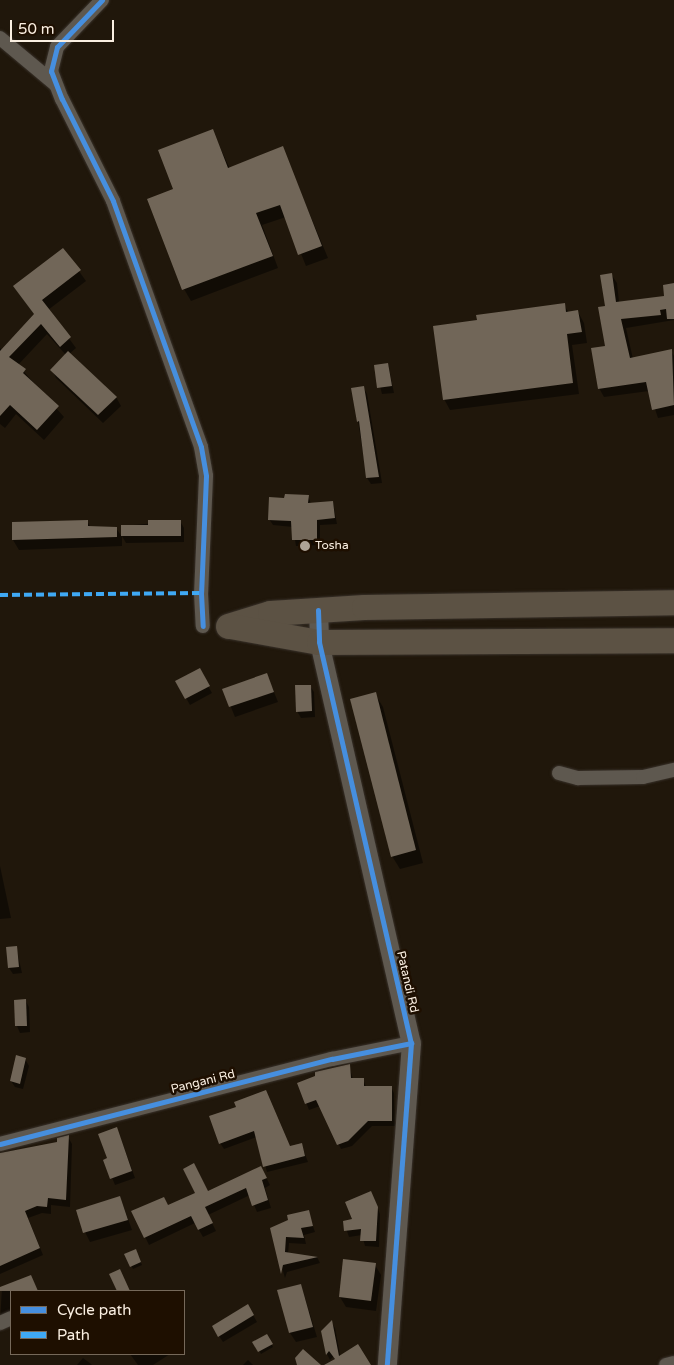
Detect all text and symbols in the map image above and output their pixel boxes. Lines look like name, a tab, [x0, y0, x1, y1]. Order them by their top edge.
scale bar	[12, 10, 116, 42]
text: 50 m	[18, 20, 55, 38]
place label: Tosha	[315, 539, 349, 553]
marker: Tosha	[299, 540, 311, 552]
street label: Patandi Rd	[393, 950, 421, 1014]
street label: Pangani Rd	[169, 1067, 237, 1097]
legend	[10, 1290, 185, 1355]
text: Cycle path	[57, 1301, 131, 1319]
text: Path	[57, 1326, 90, 1344]

